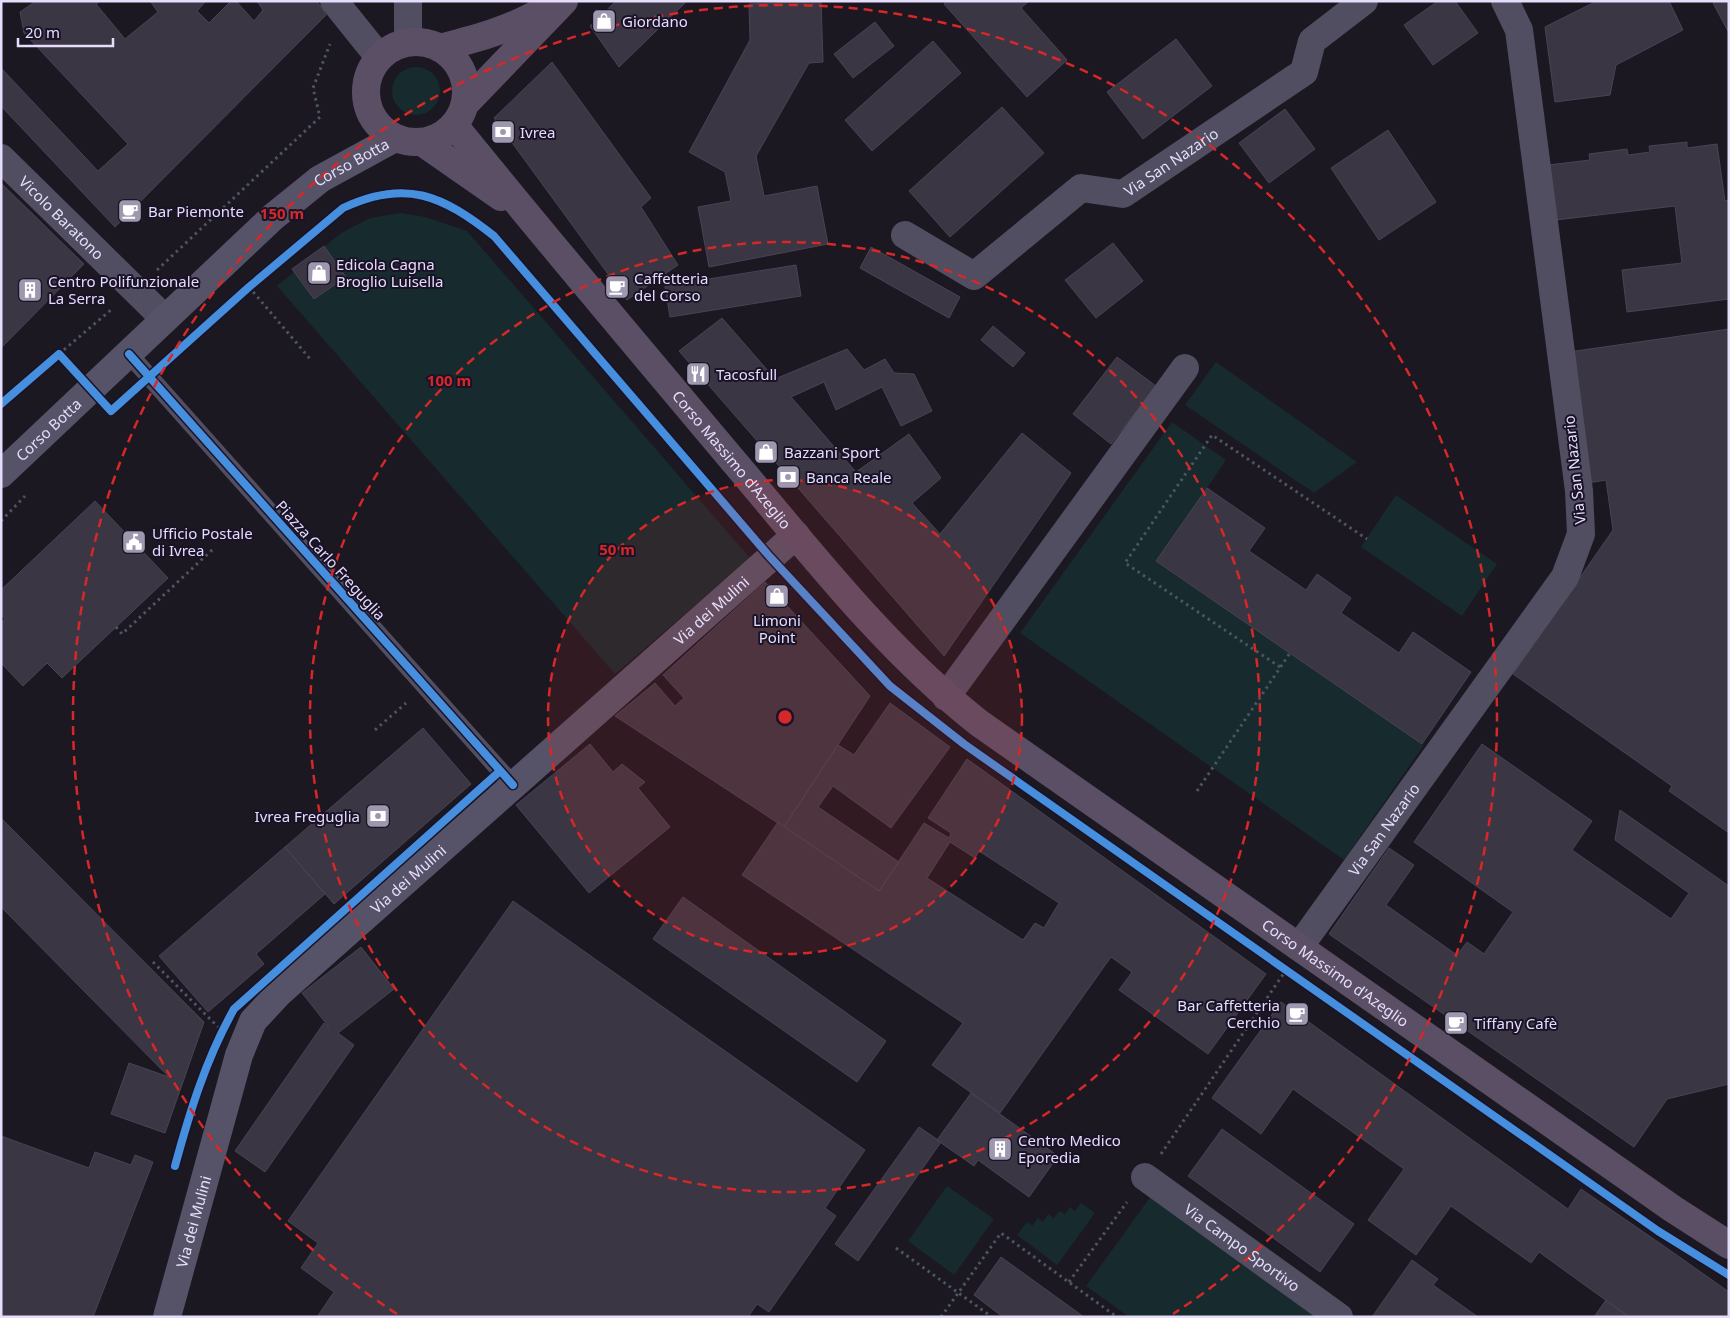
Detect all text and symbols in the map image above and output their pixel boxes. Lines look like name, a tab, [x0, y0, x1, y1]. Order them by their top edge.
shop icon: Giordano	[591, 8, 617, 34]
place label: Giordano	[622, 11, 688, 31]
scale bar	[18, 15, 112, 47]
text: 20 m	[25, 22, 60, 42]
bank icon: Ivrea	[490, 119, 516, 145]
place label: Ivrea	[520, 122, 555, 142]
street label: Via San Nazario	[1120, 123, 1222, 201]
street label: Corso Botta	[309, 133, 392, 191]
street label: Vicolo Baratono	[15, 171, 108, 264]
cafe icon: Bar Piemonte	[117, 198, 143, 224]
place label: Bar Piemonte	[148, 201, 244, 221]
text: 150 m	[260, 203, 304, 223]
place label: Edicola Cagna Broglio Luisella	[336, 254, 443, 291]
shop icon: Edicola Cagna Broglio Luisella	[306, 260, 332, 286]
place label: Caffetteria del Corso	[634, 268, 708, 305]
place label: Centro Polifunzionale La Serra	[48, 271, 199, 308]
cafe icon: Caffetteria del Corso	[604, 274, 630, 300]
building icon: Centro Polifunzionale La Serra	[17, 277, 43, 303]
restaurant icon: Tacosfull	[685, 361, 711, 387]
place label: Tacosfull	[716, 364, 777, 384]
text: 100 m	[427, 370, 471, 390]
street label: Corso Massimo d'Azeglio	[668, 386, 796, 533]
street label: Corso Botta	[11, 394, 85, 465]
street label: Via San Nazario	[1558, 415, 1590, 525]
shop icon: Bazzani Sport	[753, 439, 779, 465]
place label: Bazzani Sport	[784, 442, 880, 462]
bank icon: Banca Reale	[775, 464, 801, 490]
place label: Banca Reale	[806, 467, 892, 487]
street label: Piazza Carlo Freguglia	[272, 496, 390, 624]
place label: Ufficio Postale di Ivrea	[152, 523, 253, 560]
public building icon: Ufficio Postale di Ivrea	[121, 529, 147, 555]
text: 50 m	[599, 539, 635, 559]
street label: Via dei Mulini	[669, 571, 753, 649]
shop icon: Limoni Point	[764, 583, 790, 609]
place label: Limoni Point	[753, 610, 801, 647]
centre of rings	[776, 708, 794, 726]
street label: Via San Nazario	[1344, 779, 1424, 880]
bank icon: Ivrea Freguglia	[365, 803, 391, 829]
place label: Ivrea Freguglia	[255, 806, 360, 826]
street label: Via dei Mulini	[366, 840, 450, 918]
street label: Corso Massimo d'Azeglio	[1258, 914, 1413, 1031]
place label: Bar Caffetteria Cerchio	[1177, 995, 1280, 1032]
cafe icon: Bar Caffetteria Cerchio	[1284, 1001, 1310, 1027]
cafe icon: Tiffany Cafè	[1443, 1010, 1469, 1036]
place label: Tiffany Cafè	[1474, 1013, 1557, 1033]
place label: Centro Medico Eporedia	[1018, 1130, 1121, 1167]
building icon: Centro Medico Eporedia	[987, 1136, 1013, 1162]
street label: Via dei Mulini	[171, 1173, 215, 1270]
street label: Via Campo Sportivo	[1180, 1199, 1304, 1296]

